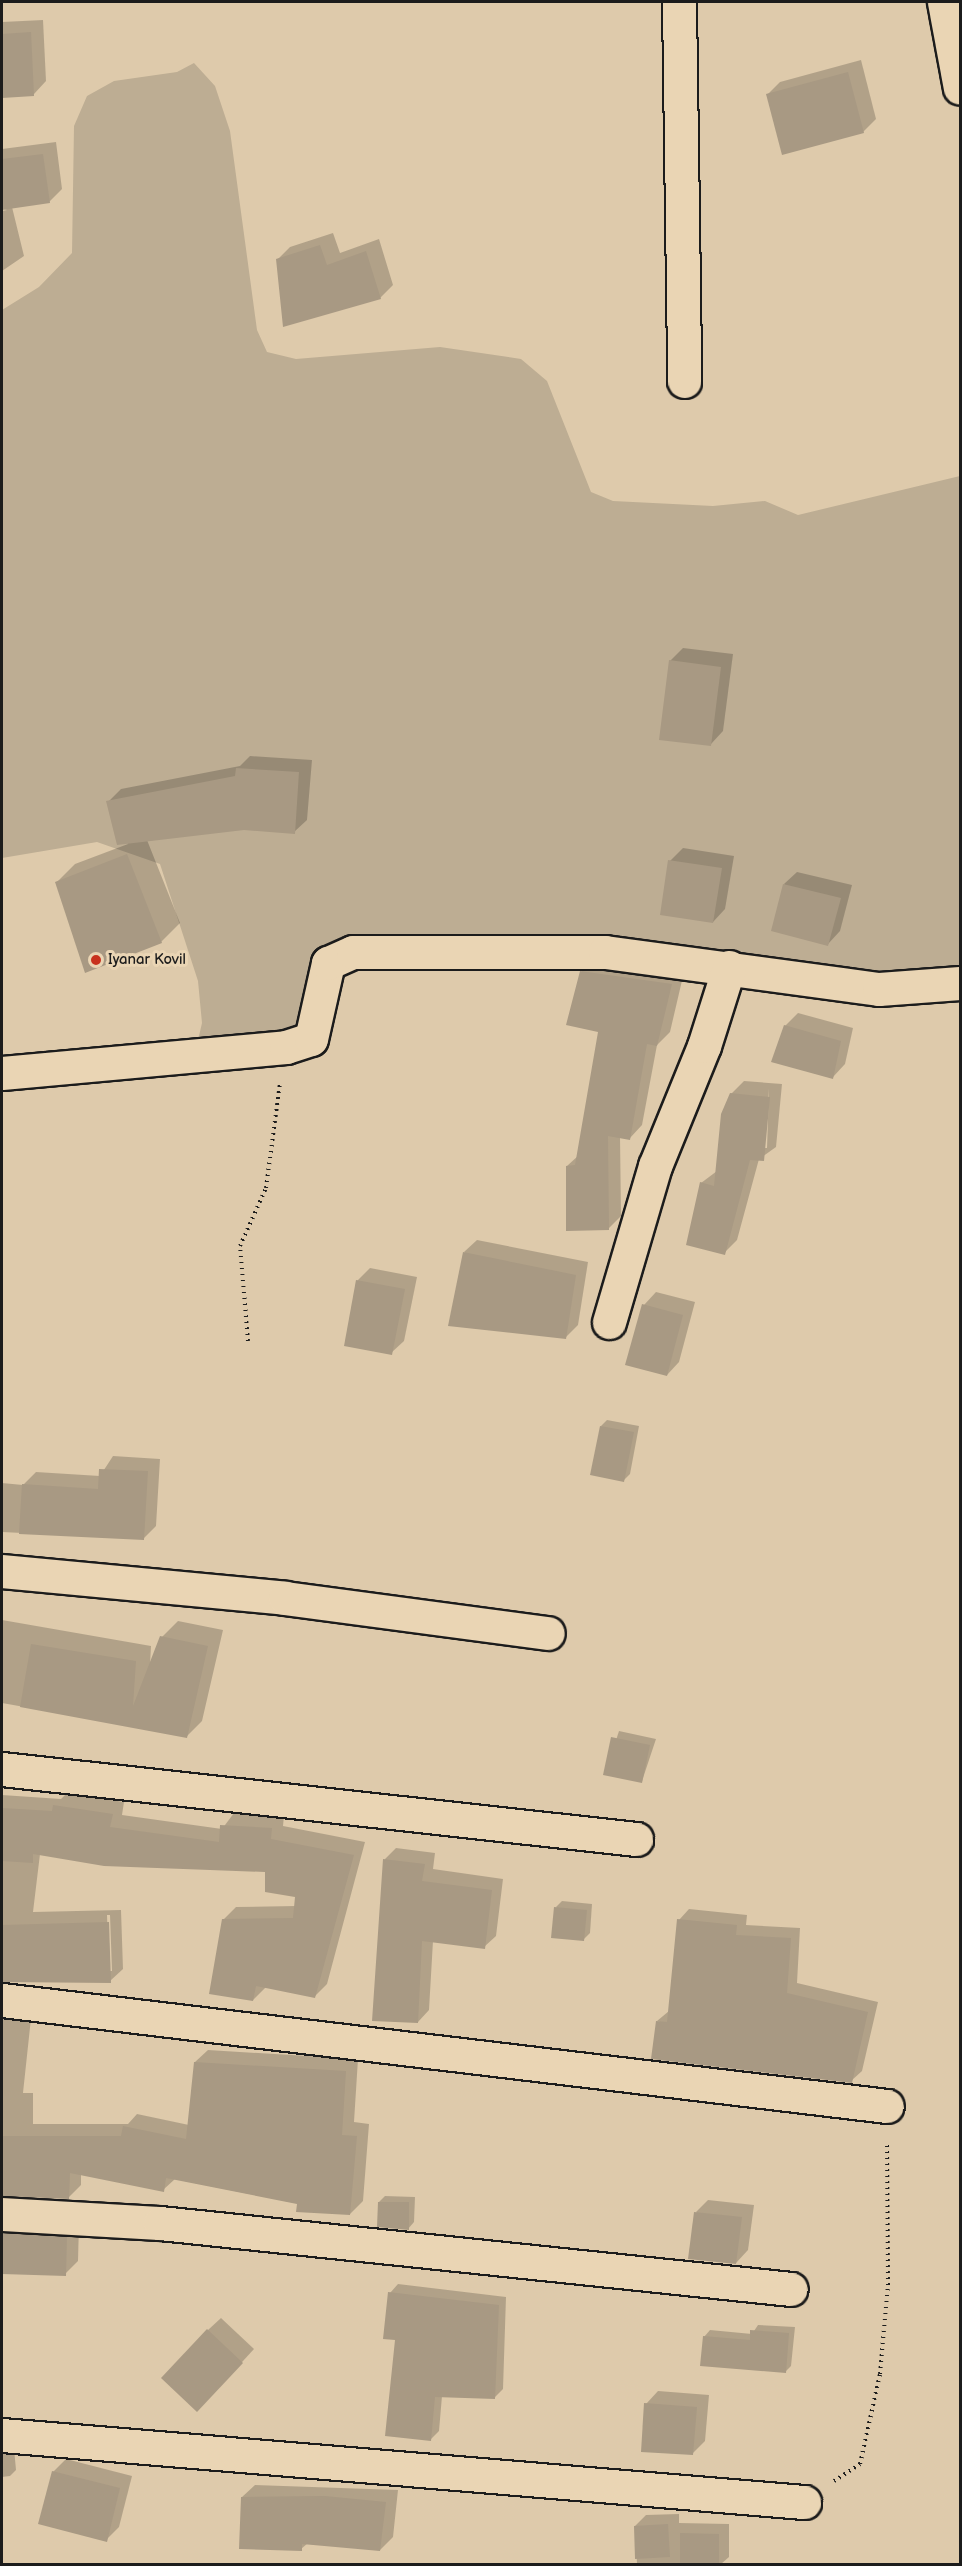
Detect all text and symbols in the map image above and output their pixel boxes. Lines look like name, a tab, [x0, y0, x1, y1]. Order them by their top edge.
place label: Iyanar Kovil	[108, 951, 186, 969]
marker: Iyanar Kovil	[89, 953, 103, 967]

